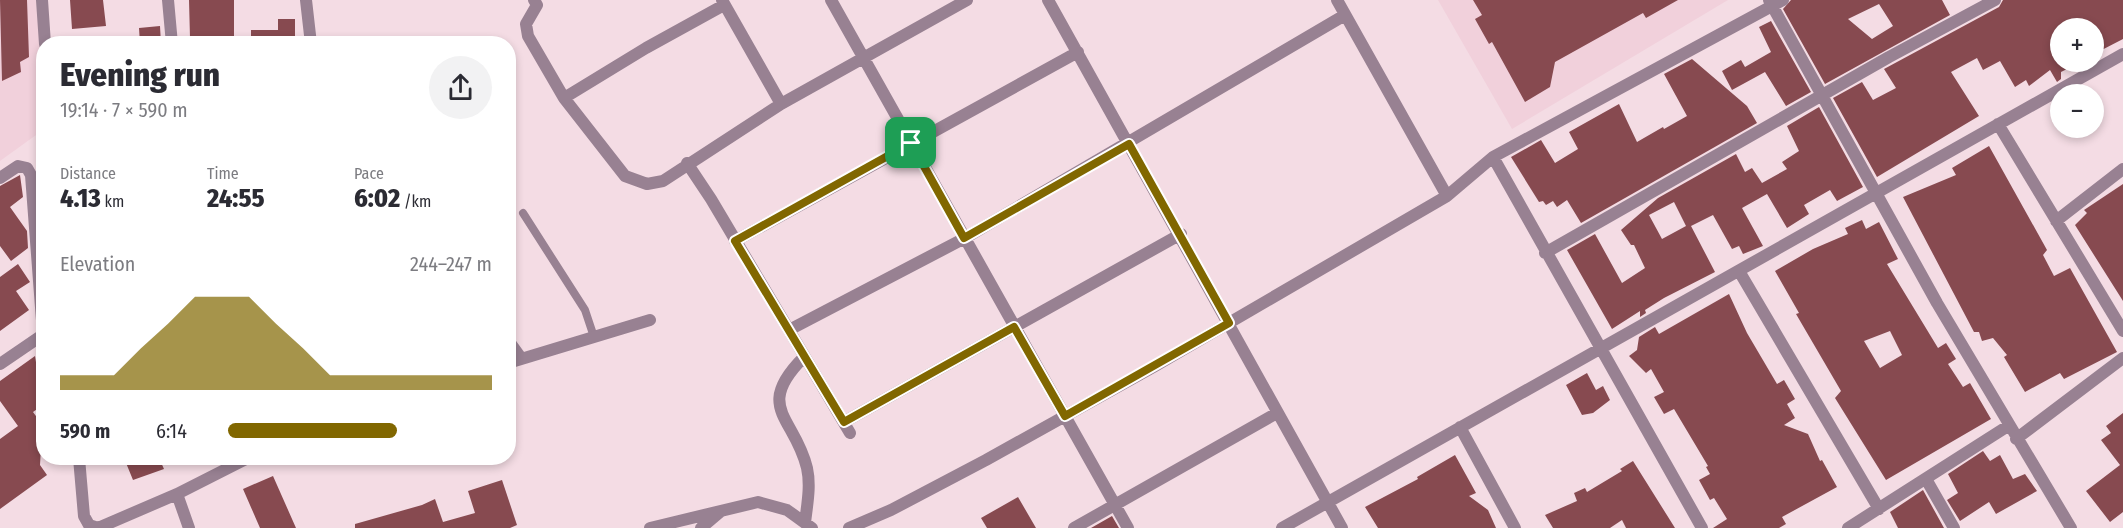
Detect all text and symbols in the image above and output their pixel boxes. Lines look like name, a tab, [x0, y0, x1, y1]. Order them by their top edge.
map controls	[2050, 18, 2104, 138]
button: +	[2050, 18, 2104, 72]
text: Evening run	[60, 55, 220, 95]
button: share	[429, 56, 492, 119]
button: −	[2050, 84, 2104, 138]
text: 19:14 · 7 × 590 m	[60, 98, 188, 122]
pin	[885, 117, 936, 168]
icon: arrive	[894, 126, 927, 159]
text: Distance	[60, 164, 116, 183]
text: Time	[207, 164, 239, 183]
text: Pace	[354, 164, 384, 183]
text: 4.13	[60, 183, 101, 214]
text: 24:55	[207, 183, 265, 214]
text: 6:02	[354, 183, 400, 214]
text: km	[101, 192, 124, 211]
text: /km	[400, 192, 431, 211]
text: Elevation	[60, 252, 135, 276]
text: 244–247 m	[410, 252, 492, 276]
text: 590 m	[60, 419, 110, 443]
text: 6:14	[156, 419, 187, 443]

